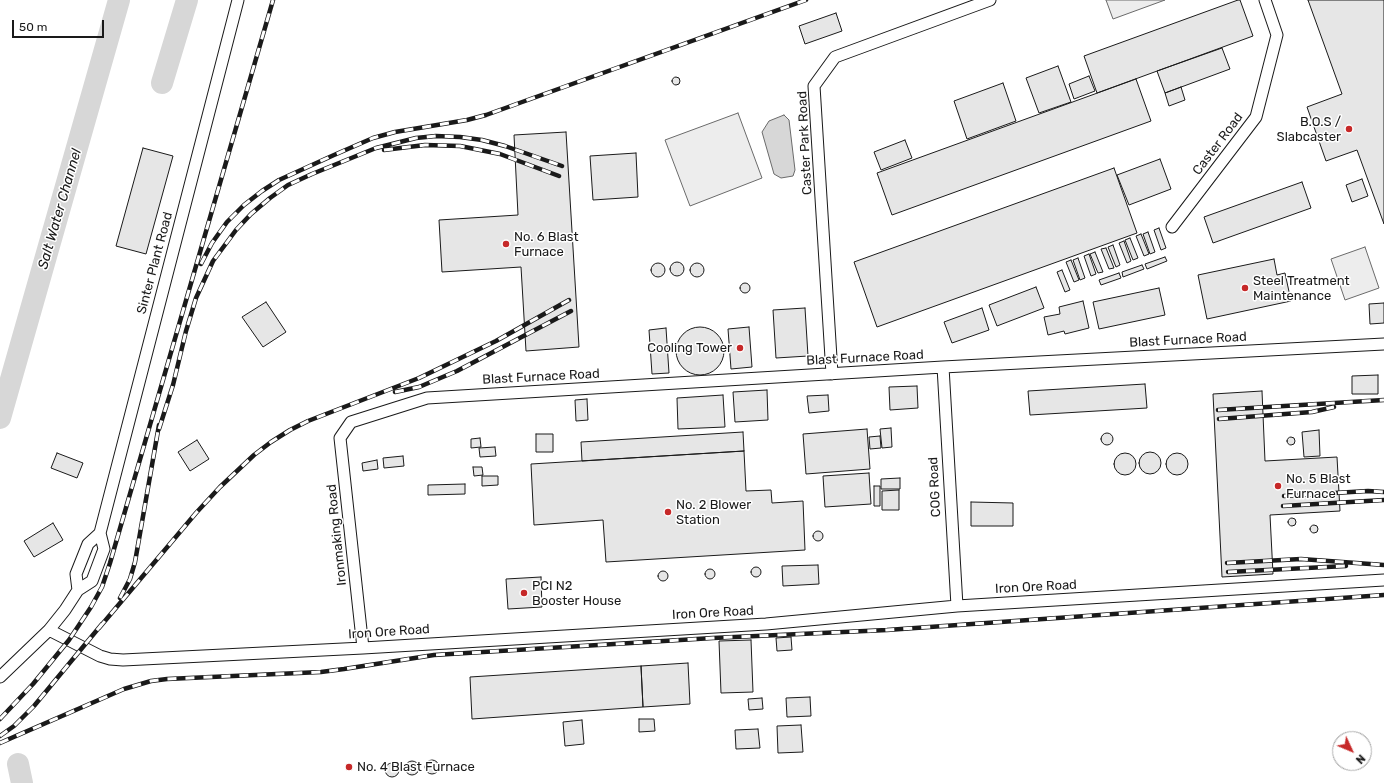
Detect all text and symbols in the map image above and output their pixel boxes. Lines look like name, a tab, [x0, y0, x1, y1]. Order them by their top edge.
scale bar	[14, 12, 106, 38]
text: 50 m	[19, 20, 47, 34]
street label: Caster Park Road	[794, 91, 816, 195]
street label: Caster Road	[1190, 110, 1246, 178]
place label: B.O.S / Slabcaster	[1277, 114, 1341, 145]
marker: B.O.S / Slabcaster	[1344, 124, 1354, 134]
water label: Salt Water Channel	[35, 147, 85, 271]
street label: Sinter Plant Road	[134, 210, 176, 316]
place label: No. 6 Blast Furnace	[514, 229, 579, 260]
marker: No. 6 Blast Furnace	[501, 239, 511, 249]
place label: Steel Treatment Maintenance	[1253, 273, 1350, 304]
marker: Steel Treatment Maintenance	[1240, 283, 1250, 293]
street label: Blast Furnace Road	[1129, 329, 1247, 351]
place label: Cooling Tower	[647, 340, 732, 356]
marker: Cooling Tower	[735, 343, 745, 353]
street label: Blast Furnace Road	[806, 347, 924, 369]
street label: Blast Furnace Road	[482, 366, 600, 388]
street label: COG Road	[926, 456, 944, 518]
place label: No. 5 Blast Furnace	[1286, 471, 1350, 502]
marker: No. 5 Blast Furnace	[1273, 481, 1283, 491]
street label: Ironmaking Road	[324, 484, 350, 586]
place label: No. 2 Blower Station	[676, 497, 751, 528]
marker: No. 2 Blower Station	[663, 507, 673, 517]
street label: Iron Ore Road	[995, 577, 1077, 597]
place label: PCI N2 Booster House	[532, 578, 621, 609]
marker: PCI N2 Booster House	[519, 588, 529, 598]
street label: Iron Ore Road	[672, 603, 754, 623]
street label: Iron Ore Road	[348, 621, 430, 643]
north arrow	[1332, 731, 1372, 771]
text: N	[1353, 752, 1368, 766]
place label: No. 4 Blast Furnace	[357, 759, 475, 775]
marker: No. 4 Blast Furnace	[344, 762, 354, 772]

